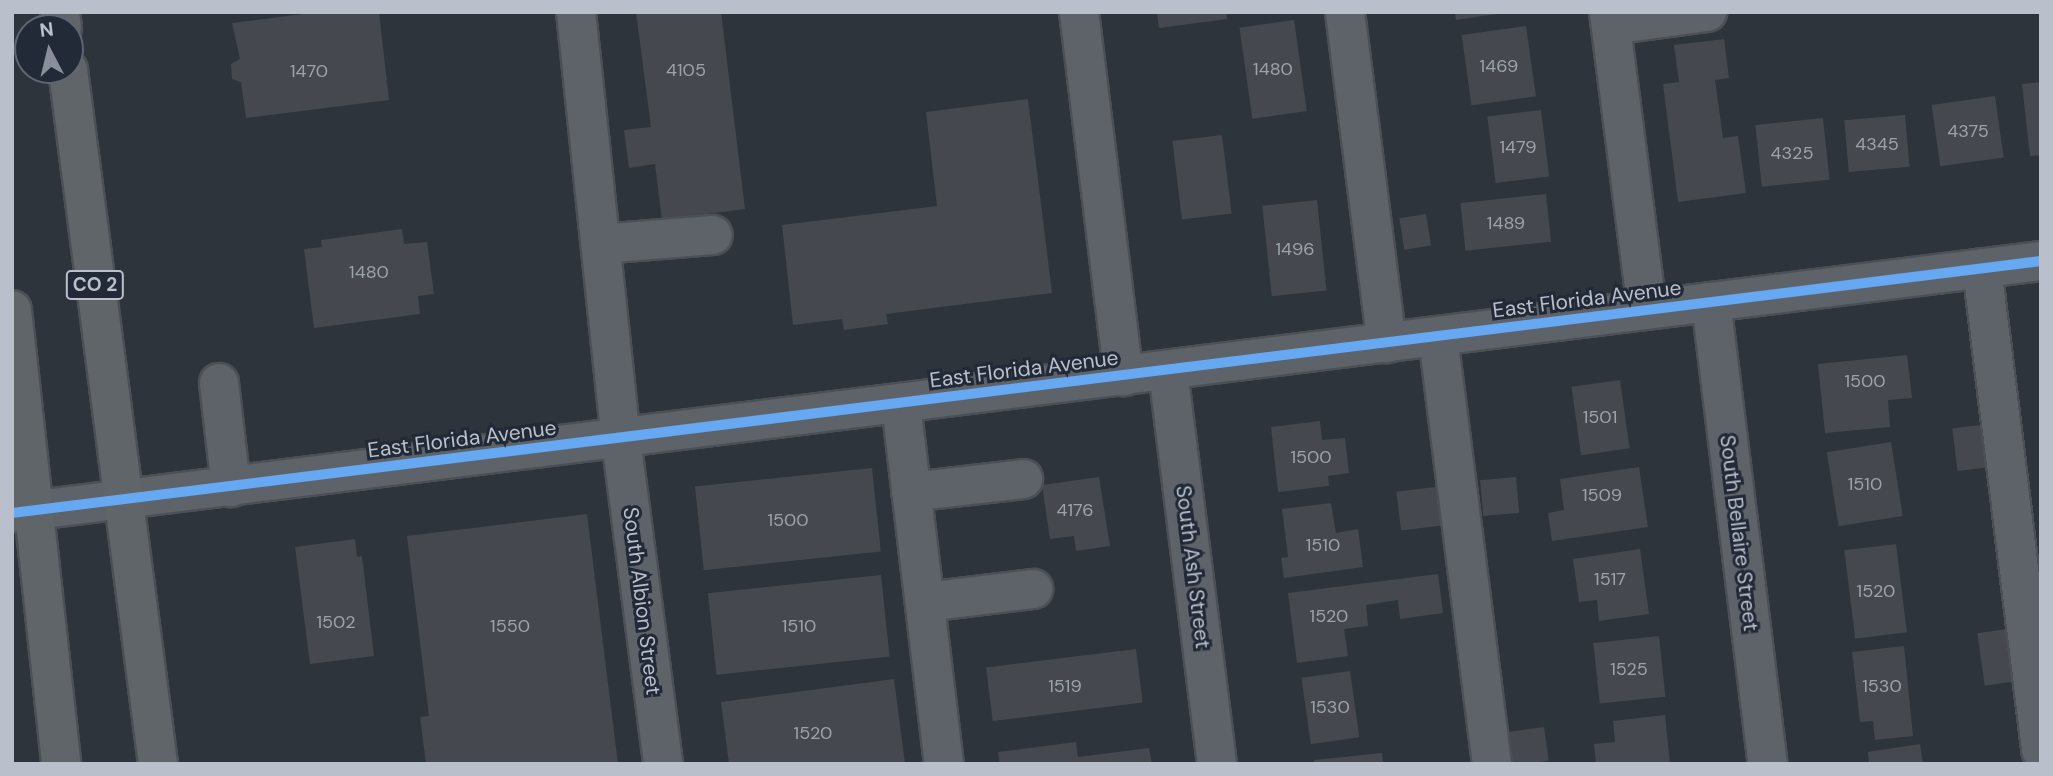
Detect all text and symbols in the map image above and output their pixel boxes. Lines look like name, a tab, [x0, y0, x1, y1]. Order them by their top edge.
north arrow	[14, 14, 84, 84]
text: N	[38, 16, 55, 43]
house number: 1469	[1480, 55, 1518, 77]
house number: 1480	[1253, 58, 1293, 80]
house number: 4105	[666, 59, 706, 81]
house number: 1470	[290, 60, 328, 82]
house number: 4375	[1947, 120, 1989, 142]
house number: 4345	[1855, 133, 1899, 155]
house number: 1479	[1500, 136, 1536, 158]
house number: 4325	[1771, 142, 1813, 164]
house number: 1489	[1487, 212, 1525, 234]
house number: 1496	[1275, 238, 1315, 260]
house number: 1480	[349, 261, 389, 283]
road number: CO 2	[65, 270, 125, 300]
street label: East Florida Avenue	[1491, 275, 1683, 323]
street label: East Florida Avenue	[928, 345, 1120, 393]
house number: 1500	[1844, 370, 1886, 392]
house number: 1501	[1583, 406, 1617, 428]
street label: East Florida Avenue	[366, 415, 558, 463]
street label: South Bellaire Street	[1714, 434, 1764, 632]
house number: 1500	[1290, 446, 1332, 468]
house number: 1510	[1848, 473, 1882, 495]
street label: South Ash Street	[1170, 484, 1216, 650]
house number: 1509	[1582, 484, 1622, 506]
house number: 4176	[1057, 499, 1093, 521]
street label: South Albion Street	[618, 506, 666, 696]
house number: 1500	[767, 509, 809, 531]
house number: 1510	[1306, 534, 1340, 556]
house number: 1517	[1594, 568, 1626, 590]
house number: 1520	[1857, 580, 1895, 602]
house number: 1520	[1310, 605, 1348, 627]
house number: 1502	[316, 611, 356, 633]
house number: 1550	[490, 615, 530, 637]
house number: 1510	[782, 615, 816, 637]
house number: 1525	[1610, 658, 1648, 680]
house number: 1519	[1048, 675, 1082, 697]
house number: 1530	[1862, 675, 1902, 697]
house number: 1530	[1310, 696, 1350, 718]
house number: 1520	[794, 722, 832, 744]

